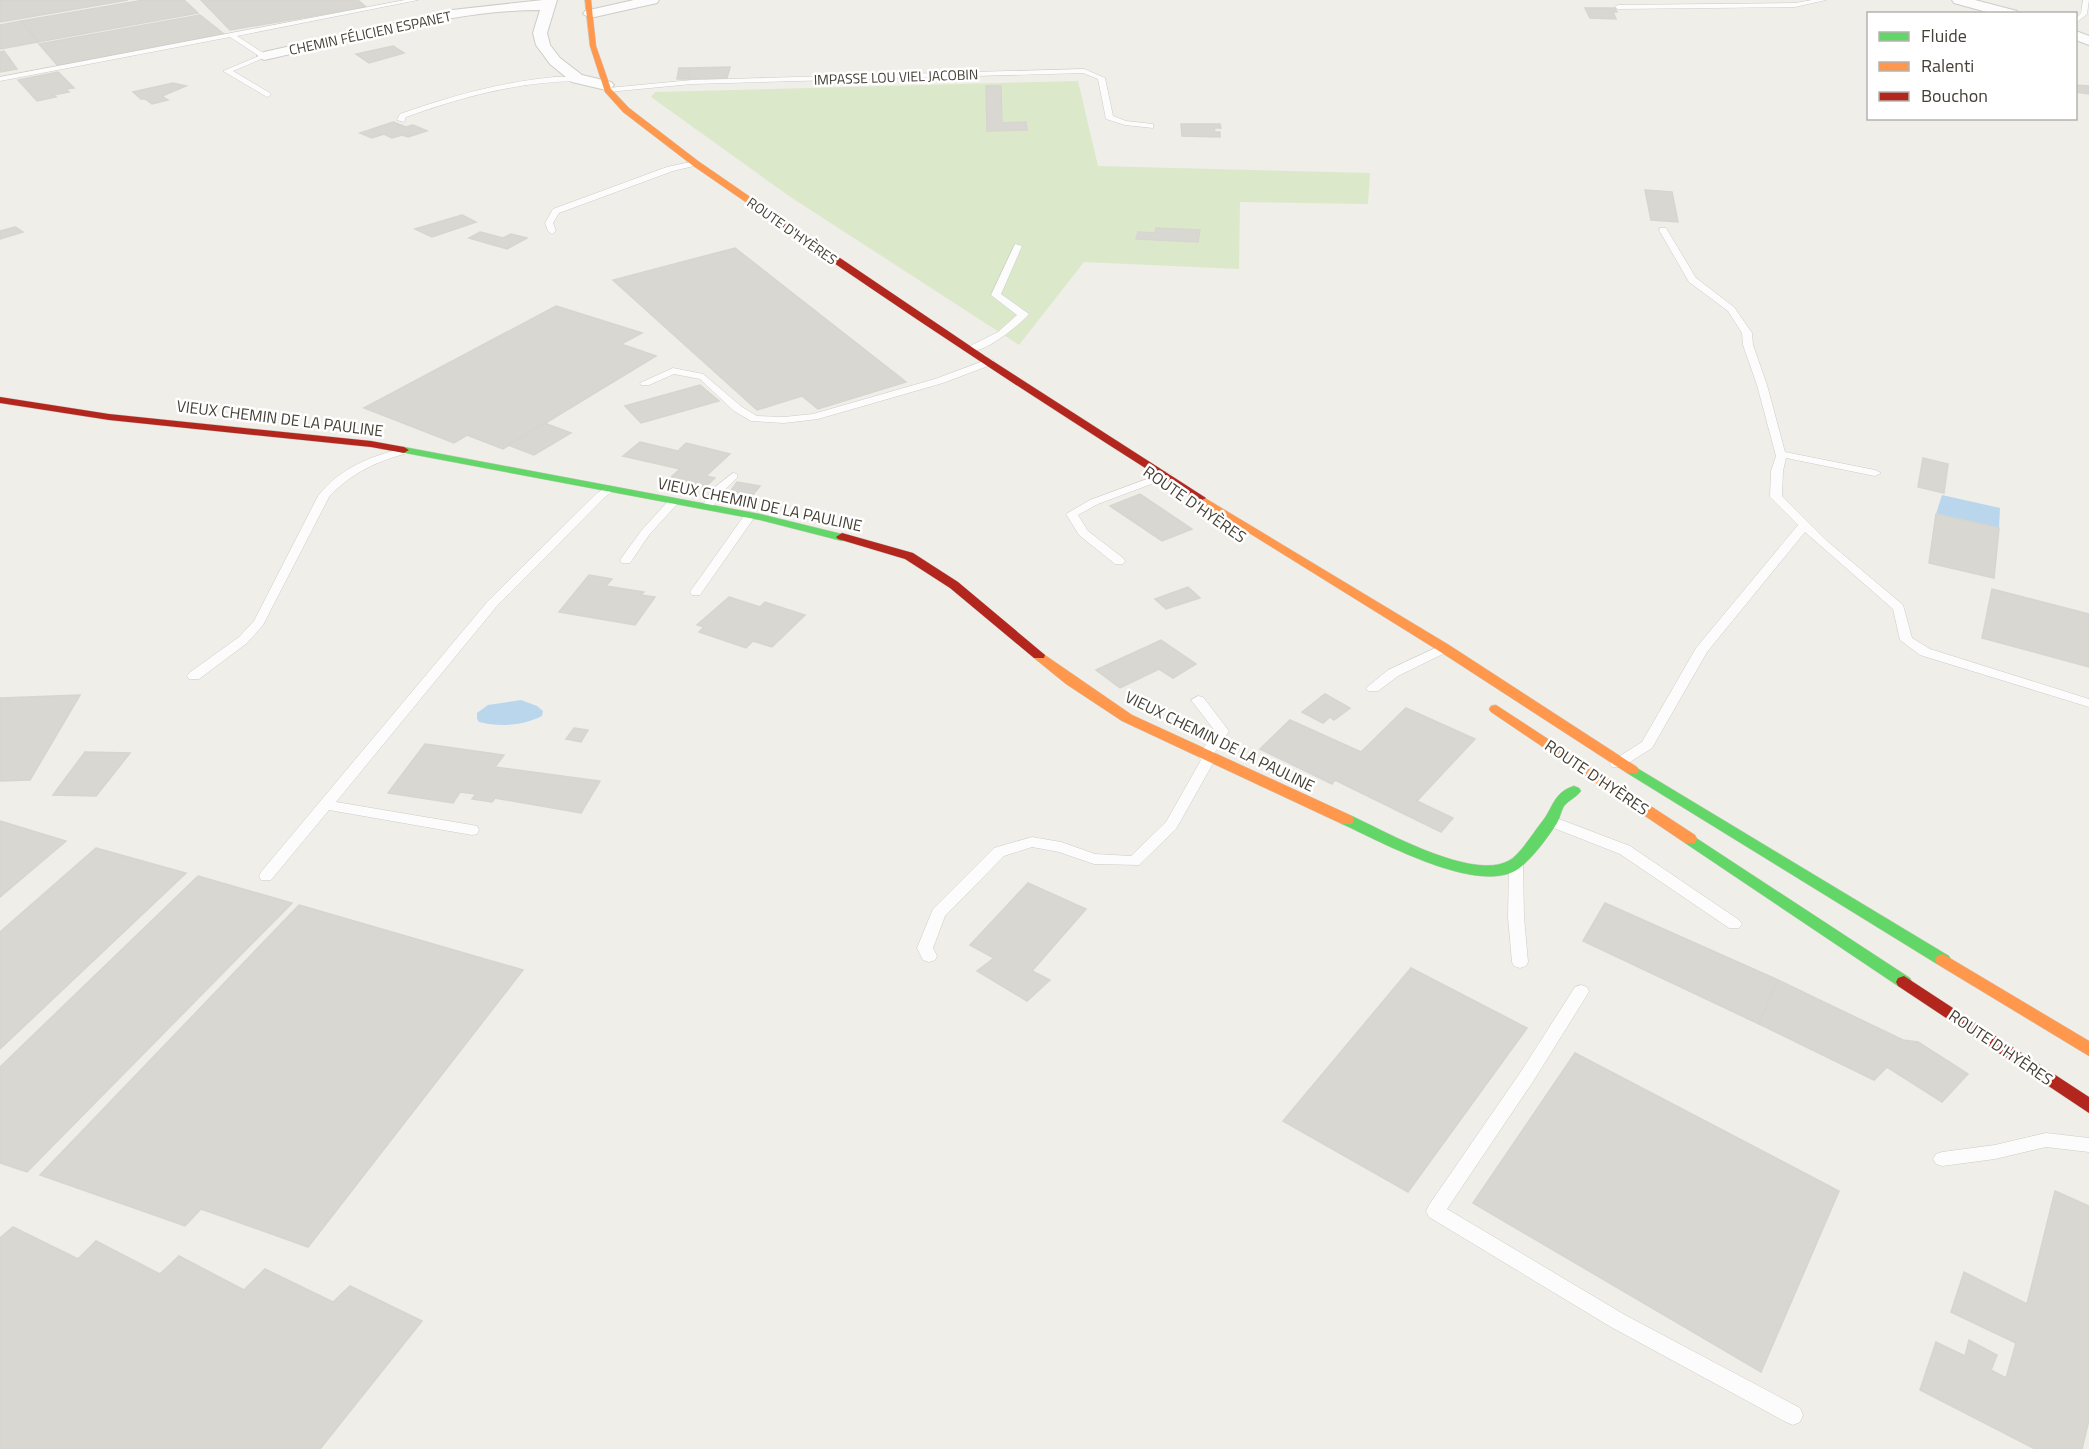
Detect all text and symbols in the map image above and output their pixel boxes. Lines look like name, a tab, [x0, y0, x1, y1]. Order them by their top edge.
street label: CHEMIN FÉLICIEN ESPANET	[287, 5, 454, 60]
legend	[1867, 12, 2077, 120]
text: Fluide	[1921, 22, 1967, 49]
text: Ralenti	[1921, 52, 1974, 79]
street label: IMPASSE LOU VIEL JACOBIN	[813, 63, 979, 90]
text: Bouchon	[1921, 82, 1988, 109]
street label: ROUTE D'HYÈRES	[743, 192, 842, 269]
street label: VIEUX CHEMIN DE LA PAULINE	[175, 393, 385, 443]
street label: ROUTE D'HYÈRES	[1139, 460, 1251, 548]
street label: VIEUX CHEMIN DE LA PAULINE	[656, 471, 865, 537]
street label: VIEUX CHEMIN DE LA PAULINE	[1121, 685, 1319, 798]
street label: ROUTE D'HYÈRES	[1540, 733, 1654, 821]
street label: ROUTE D'HYÈRES	[1944, 1003, 2058, 1091]

